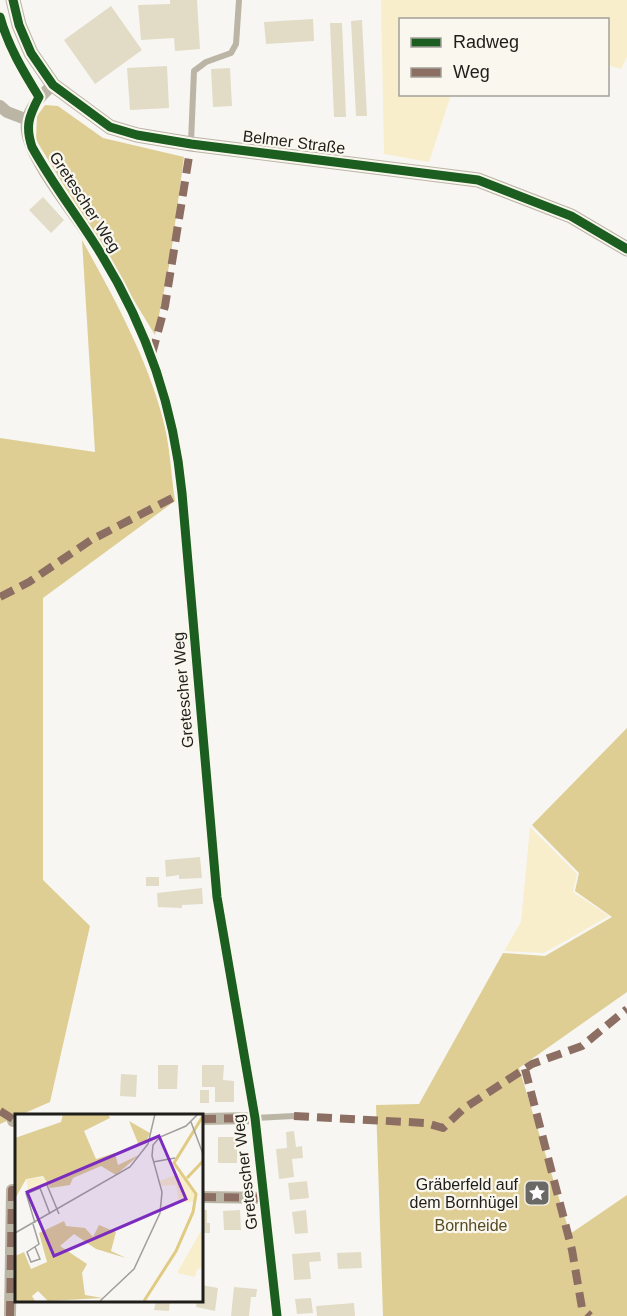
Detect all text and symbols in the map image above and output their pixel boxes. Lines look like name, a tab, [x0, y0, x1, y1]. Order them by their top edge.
legend	[399, 18, 609, 96]
text: Radweg	[453, 32, 519, 52]
text: Weg	[453, 62, 490, 82]
street label: Belmer Straße	[242, 127, 346, 157]
street label: Gretescher Weg	[46, 149, 124, 255]
street label: Gretescher Weg	[169, 631, 197, 749]
street label: Gretescher Weg	[229, 1113, 261, 1231]
inset map	[15, 1114, 202, 1301]
place label: Gräberfeld auf dem Bornhügel	[409, 1176, 519, 1211]
place icon: Gräberfeld auf dem Bornhügel	[522, 1178, 552, 1208]
park label: Bornheide	[435, 1217, 508, 1234]

